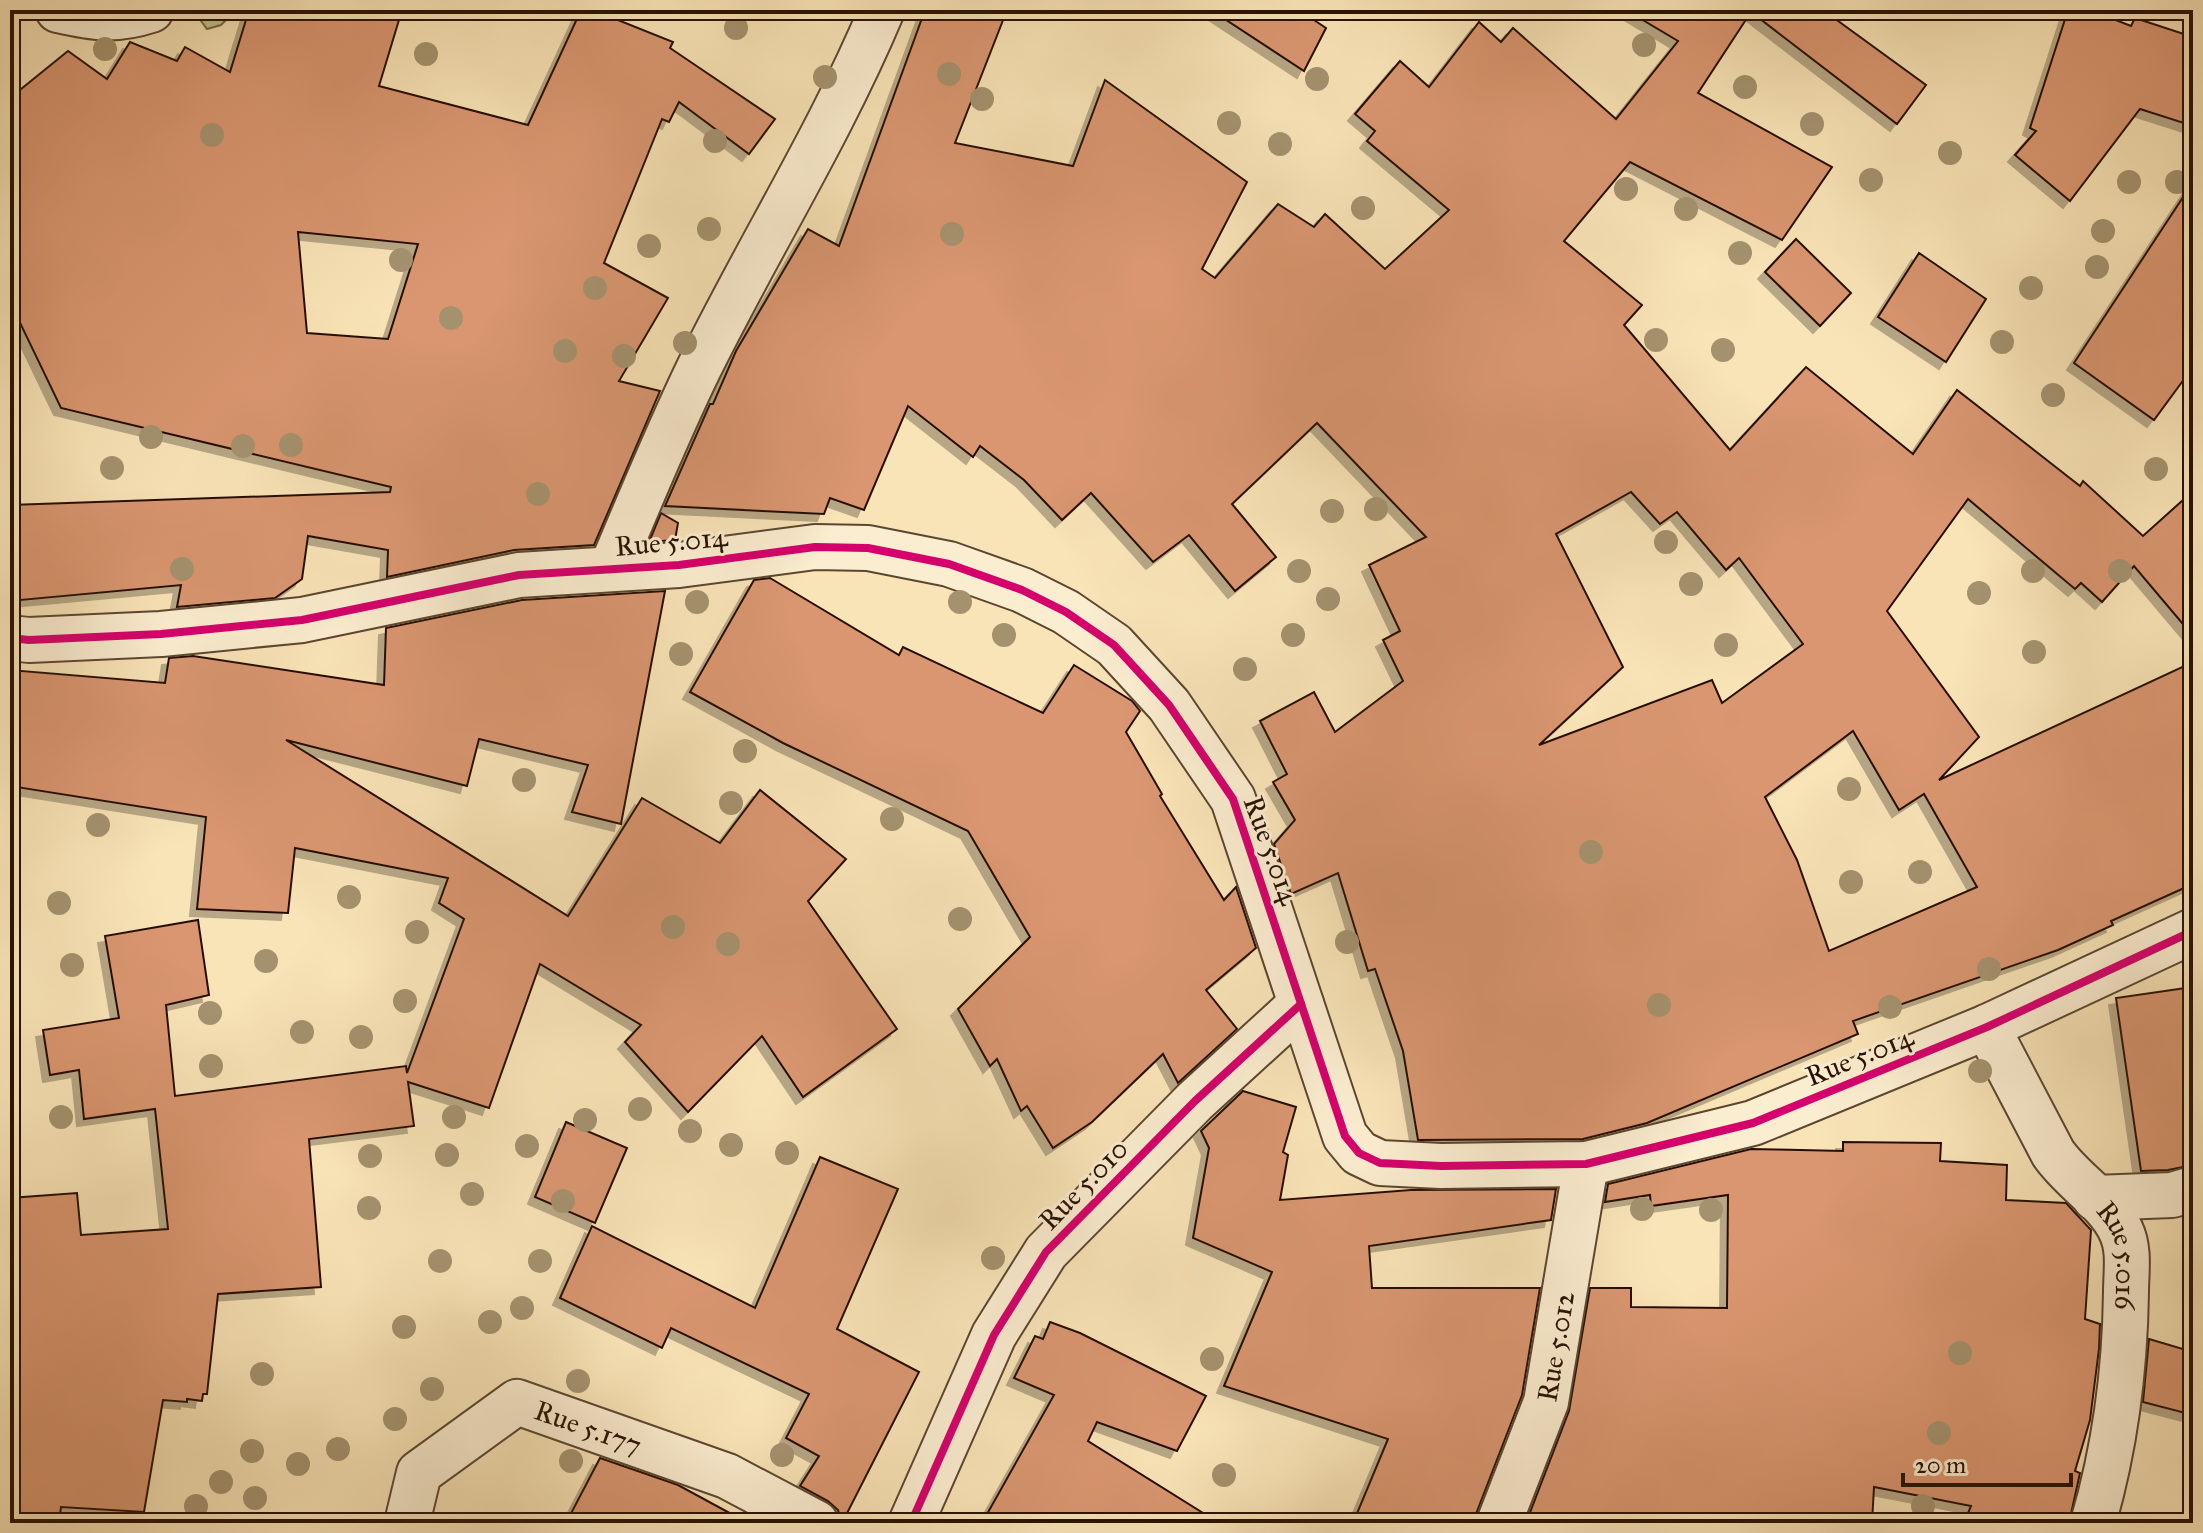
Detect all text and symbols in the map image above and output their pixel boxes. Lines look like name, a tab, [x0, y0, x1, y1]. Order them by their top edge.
street label: Rue 5.014	[613, 519, 730, 564]
street label: Rue 5.014	[1236, 791, 1308, 911]
street label: Rue 5.014	[1800, 1019, 1919, 1094]
street label: Rue 5.010	[1031, 1131, 1135, 1237]
street label: Rue 5.016	[2089, 1194, 2144, 1312]
street label: Rue 5.012	[1529, 1289, 1582, 1404]
street label: Rue 5.177	[530, 1393, 646, 1463]
scale bar	[1903, 1437, 2071, 1487]
text: 20 m	[1915, 1450, 1966, 1480]

